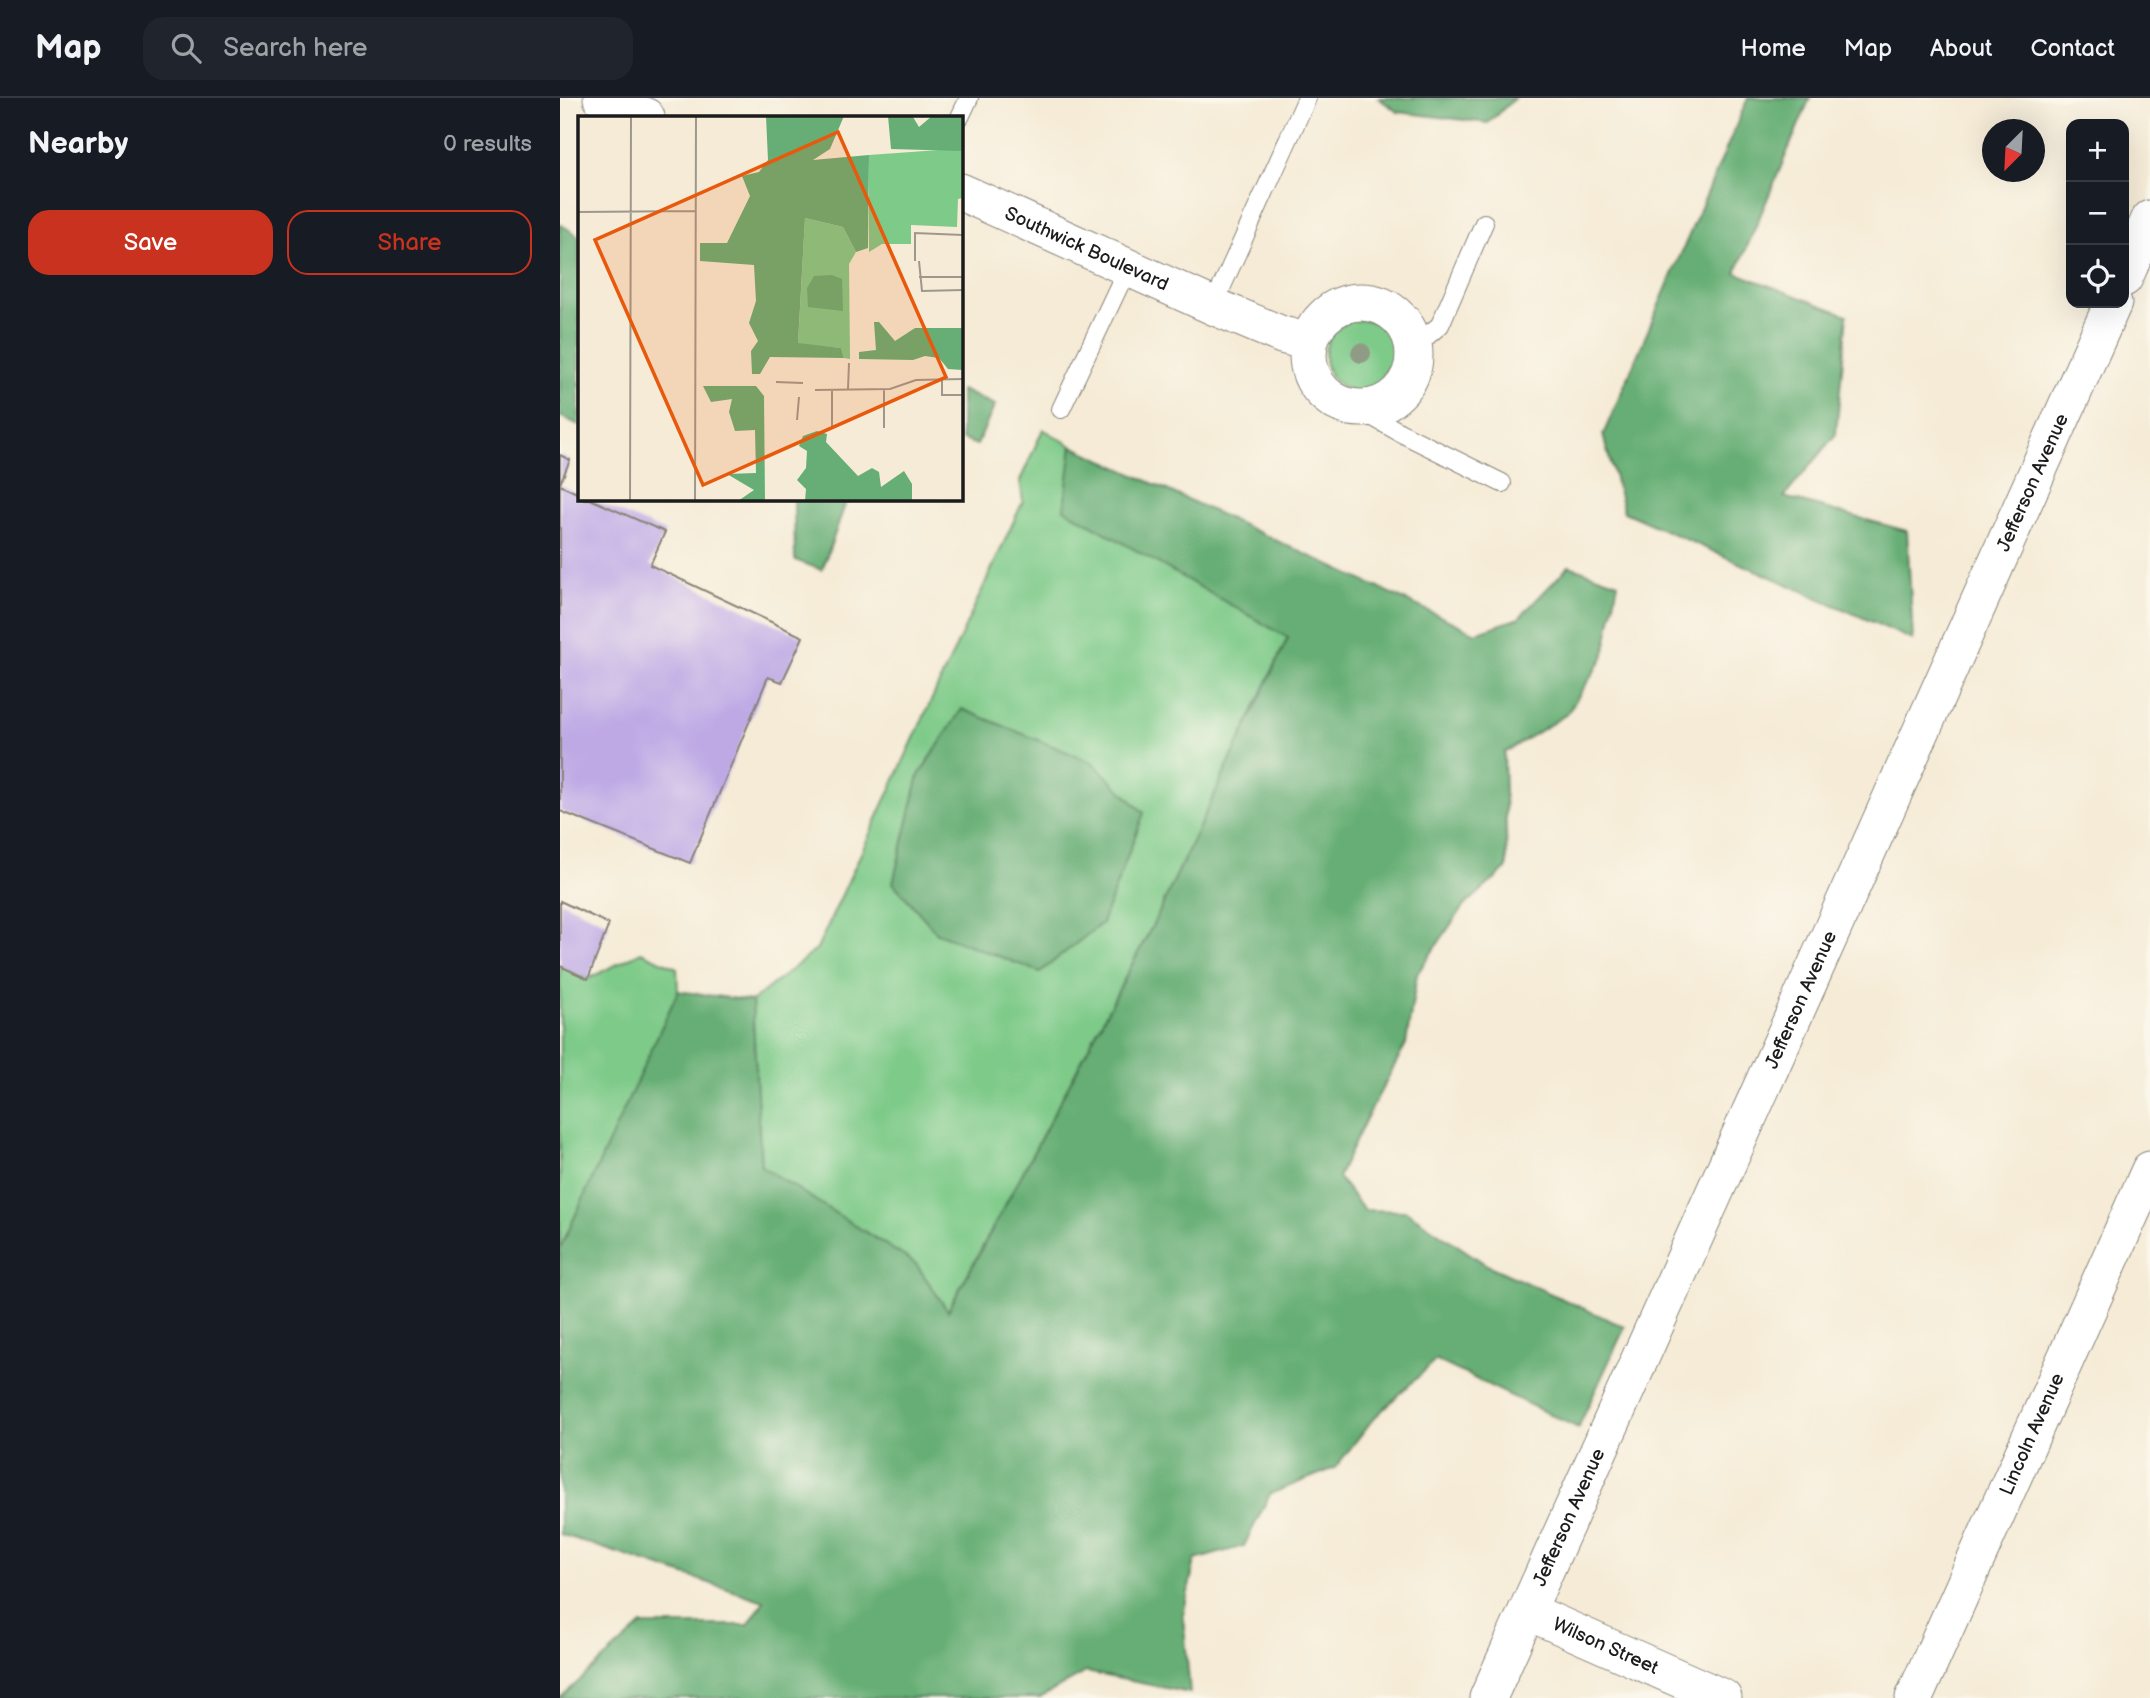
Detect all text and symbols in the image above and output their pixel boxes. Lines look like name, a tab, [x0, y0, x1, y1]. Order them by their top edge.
search box	[143, 17, 633, 80]
text: Map	[35, 28, 101, 68]
icon: search	[167, 29, 205, 67]
text: Search here	[223, 33, 367, 64]
text: Home	[1741, 34, 1806, 63]
text: Map	[1844, 34, 1892, 63]
text: About	[1930, 34, 1992, 63]
text: Contact	[2030, 34, 2115, 63]
inset map	[578, 116, 962, 500]
north arrow	[1982, 119, 2045, 182]
map controls	[2066, 119, 2129, 308]
button: +	[2066, 119, 2129, 182]
text: Nearby	[28, 126, 128, 162]
text: 0 results	[443, 130, 532, 158]
button: −	[2066, 182, 2129, 245]
street label: Southwick Boulevard	[1001, 202, 1172, 296]
button: Save	[28, 210, 273, 275]
button: Share	[287, 210, 532, 275]
button: locate	[2066, 245, 2129, 308]
street label: Jefferson Avenue	[1992, 410, 2073, 555]
street label: Jefferson Avenue	[1760, 927, 1842, 1072]
street label: Lincoln Avenue	[1995, 1370, 2069, 1499]
street label: Jefferson Avenue	[1528, 1445, 1610, 1590]
street label: Wilson Street	[1549, 1612, 1662, 1679]

